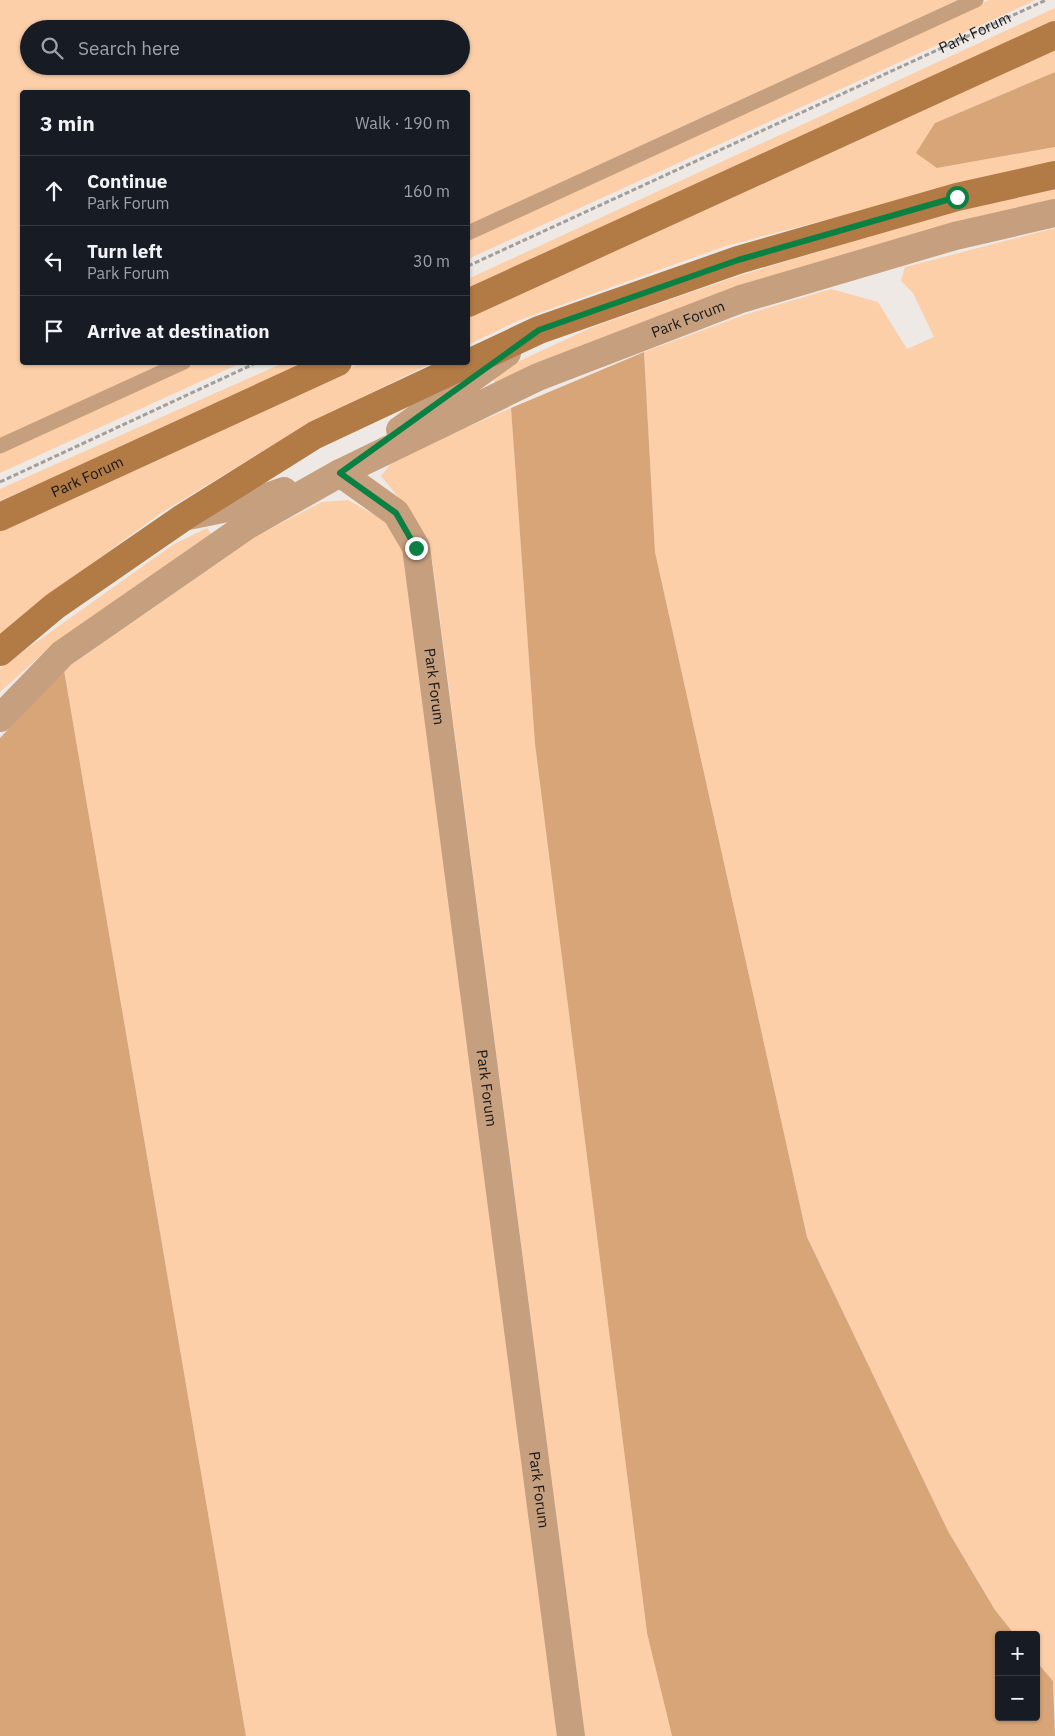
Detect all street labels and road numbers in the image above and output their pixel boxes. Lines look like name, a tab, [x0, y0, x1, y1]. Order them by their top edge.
street label: Park Forum	[936, 7, 1014, 57]
street label: Park Forum	[648, 296, 728, 342]
street label: Park Forum	[48, 452, 126, 501]
street label: Park Forum	[420, 647, 449, 726]
street label: Park Forum	[473, 1048, 501, 1128]
street label: Park Forum	[525, 1450, 554, 1529]

